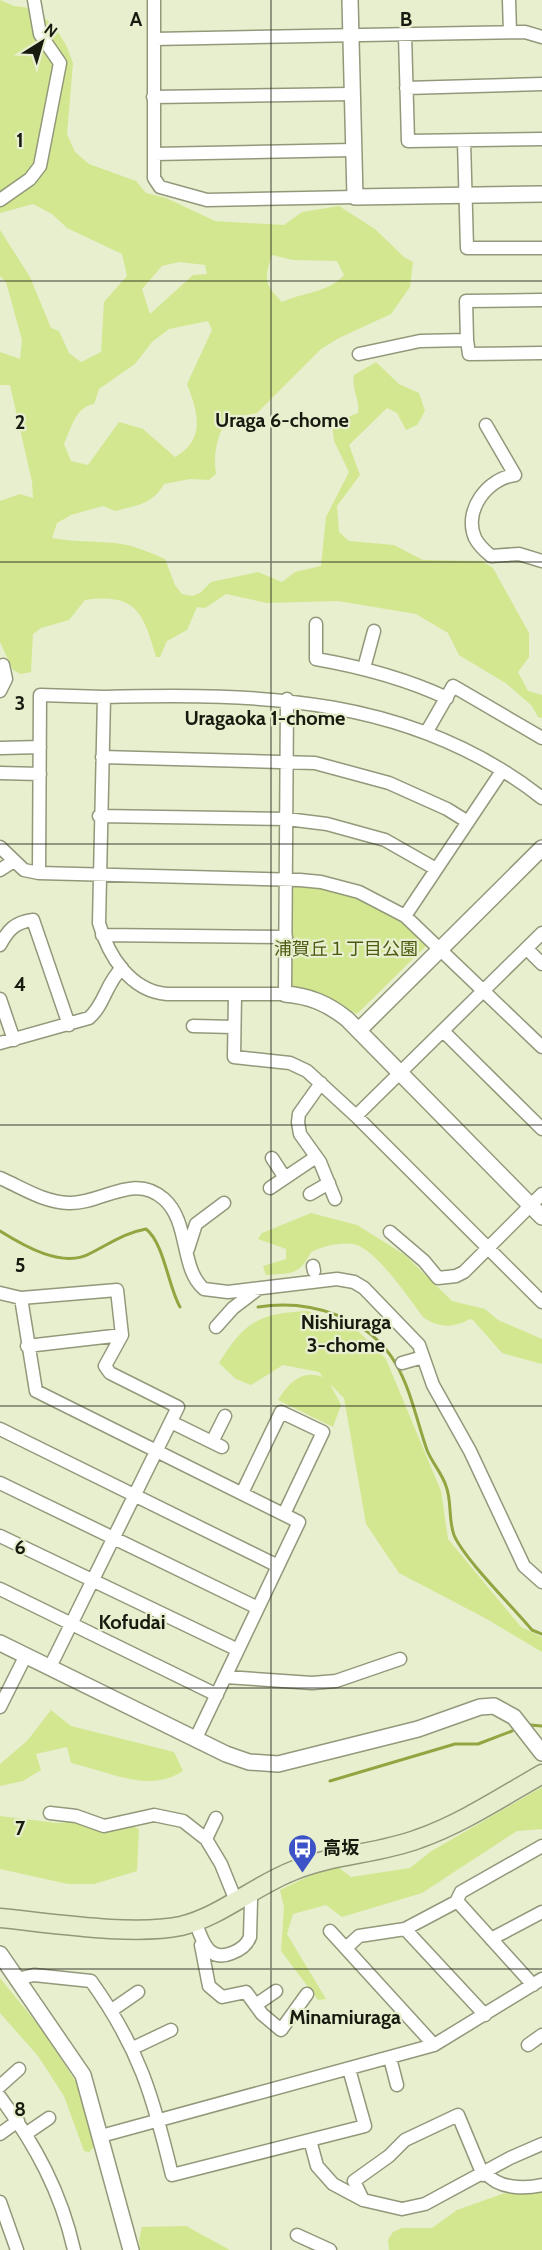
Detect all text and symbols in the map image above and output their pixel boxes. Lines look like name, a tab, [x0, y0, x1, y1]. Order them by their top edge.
text: A	[130, 7, 143, 31]
text: B	[400, 7, 412, 31]
north arrow	[12, 12, 72, 72]
text: N	[40, 19, 61, 41]
text: 1	[16, 128, 24, 152]
district label: Uraga 6-chome	[215, 408, 349, 432]
text: 2	[15, 410, 25, 434]
text: 3	[15, 691, 25, 715]
district label: Uragaoka 1-chome	[185, 706, 345, 730]
park label: 浦賀丘１丁目公園	[274, 938, 418, 960]
text: 4	[14, 972, 26, 996]
text: 5	[15, 1253, 25, 1277]
district label: Nishiuraga 3-chome	[301, 1310, 391, 1357]
text: 6	[14, 1535, 26, 1559]
district label: Kofudai	[98, 1610, 166, 1634]
text: 7	[15, 1816, 26, 1840]
bus stop icon: 高坂	[286, 1832, 318, 1874]
place label: 高坂	[323, 1837, 360, 1859]
district label: Minamiuraga	[289, 2005, 401, 2029]
text: 8	[14, 2097, 26, 2121]

